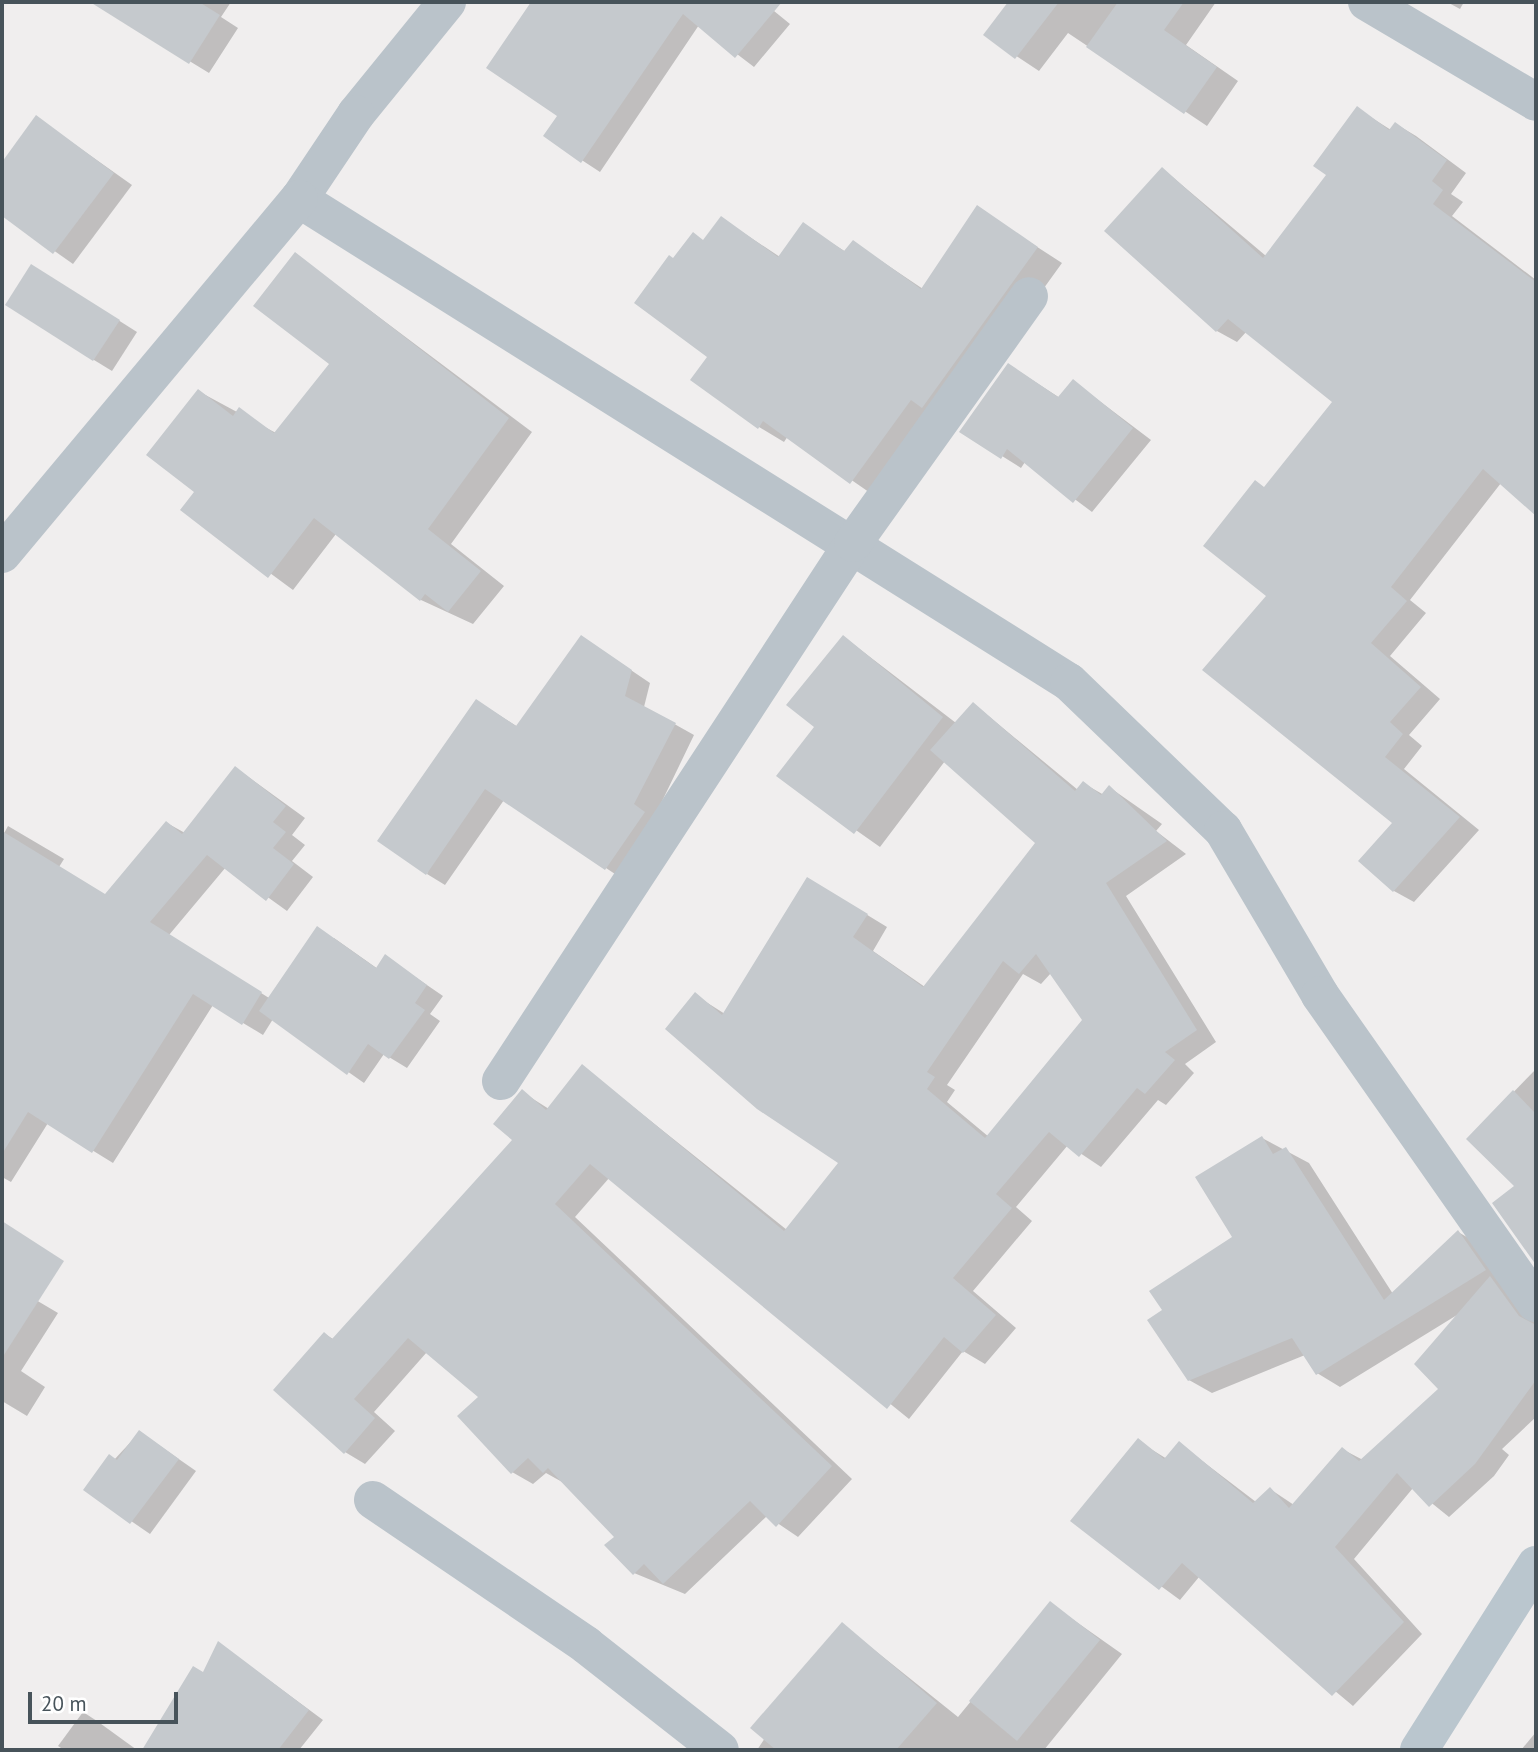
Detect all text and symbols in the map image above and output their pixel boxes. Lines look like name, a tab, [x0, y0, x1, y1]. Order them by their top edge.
scale bar	[32, 1678, 182, 1722]
text: 20 m	[41, 1690, 87, 1717]

